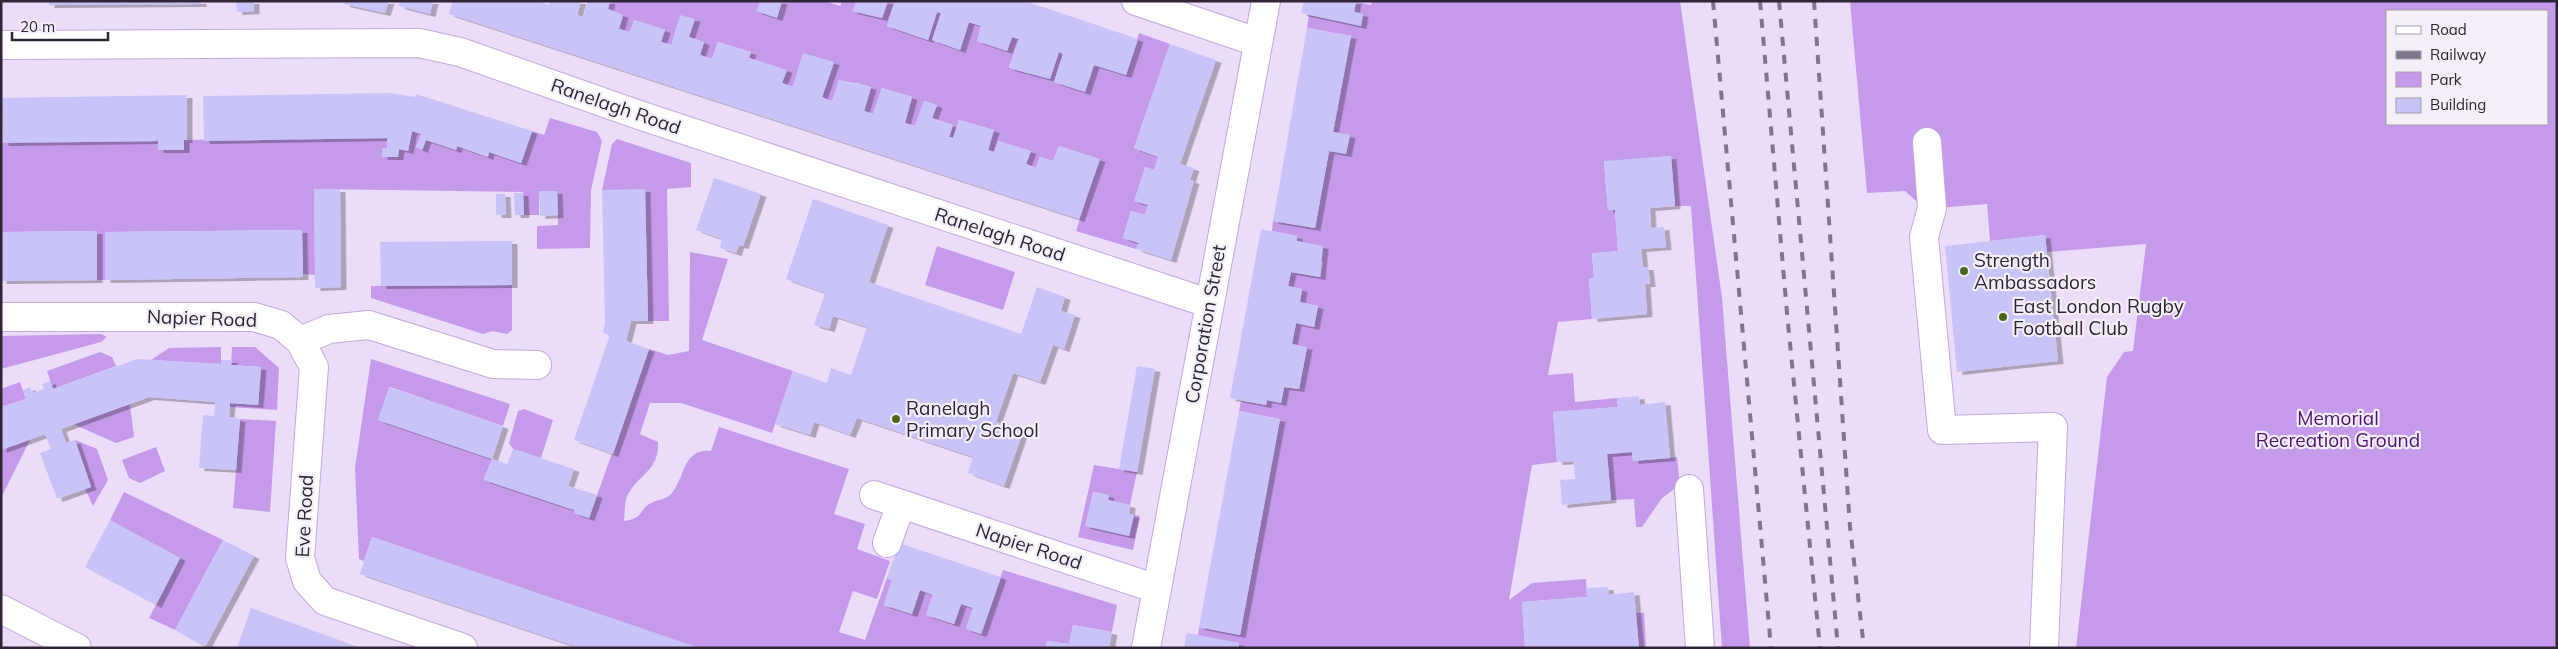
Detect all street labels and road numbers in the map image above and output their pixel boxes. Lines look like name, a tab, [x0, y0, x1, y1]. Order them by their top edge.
street label: Ranelagh Road	[548, 73, 684, 139]
street label: Ranelagh Road	[932, 202, 1068, 266]
street label: Corporation Street	[1179, 242, 1231, 405]
street label: Napier Road	[146, 304, 258, 332]
street label: Eve Road	[290, 474, 318, 558]
street label: Napier Road	[973, 518, 1085, 574]

